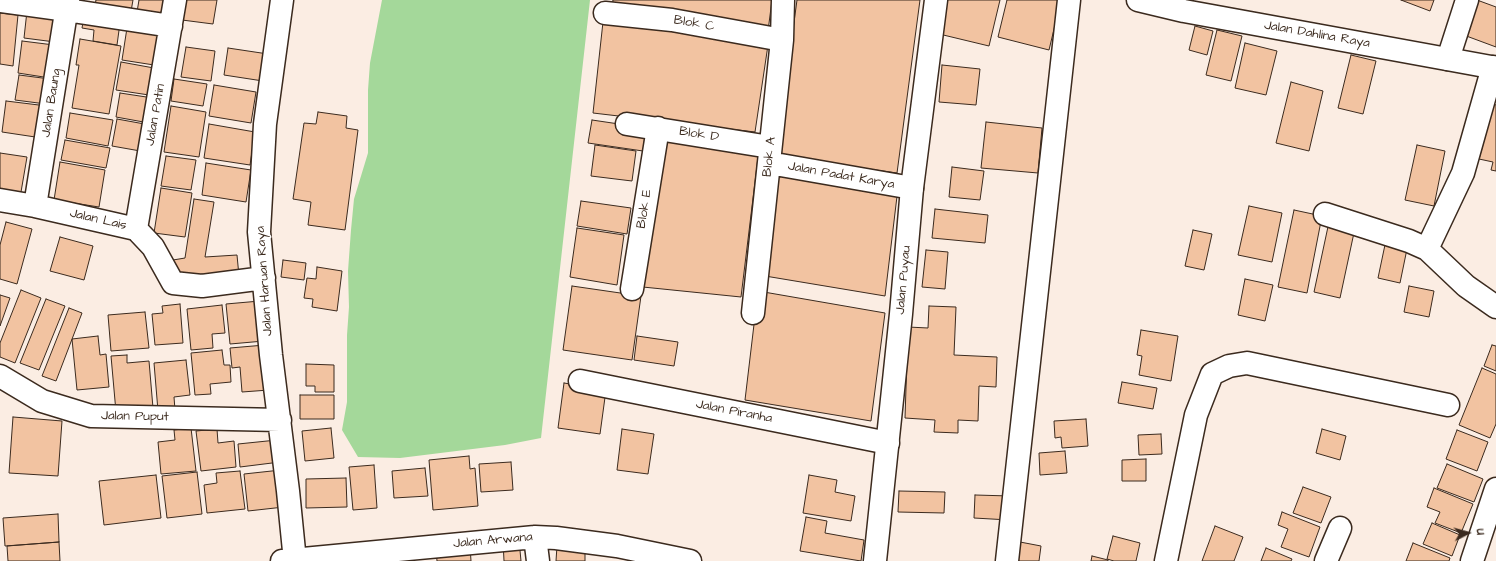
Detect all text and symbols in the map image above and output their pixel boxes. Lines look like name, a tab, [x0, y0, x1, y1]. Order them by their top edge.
street label: Blok C	[672, 13, 716, 35]
street label: Jalan Dahlina Raya	[1263, 18, 1371, 52]
street label: Jalan Baung	[39, 67, 65, 139]
street label: Jalan Patin	[143, 83, 169, 147]
street label: Blok D	[678, 124, 720, 146]
street label: Blok A	[760, 136, 780, 178]
street label: Jalan Padat Karya	[787, 159, 895, 193]
street label: Blok E	[634, 188, 656, 230]
street label: Jalan Lais	[68, 206, 128, 234]
street label: Jalan Haruan Raya	[253, 226, 277, 336]
street label: Jalan Puyau	[893, 245, 915, 315]
street label: Jalan Piranha	[694, 397, 774, 427]
street label: Jalan Puput	[101, 409, 169, 425]
north arrow	[1448, 513, 1488, 553]
text: U	[1473, 528, 1488, 536]
street label: Jalan Arwana	[453, 530, 533, 552]

